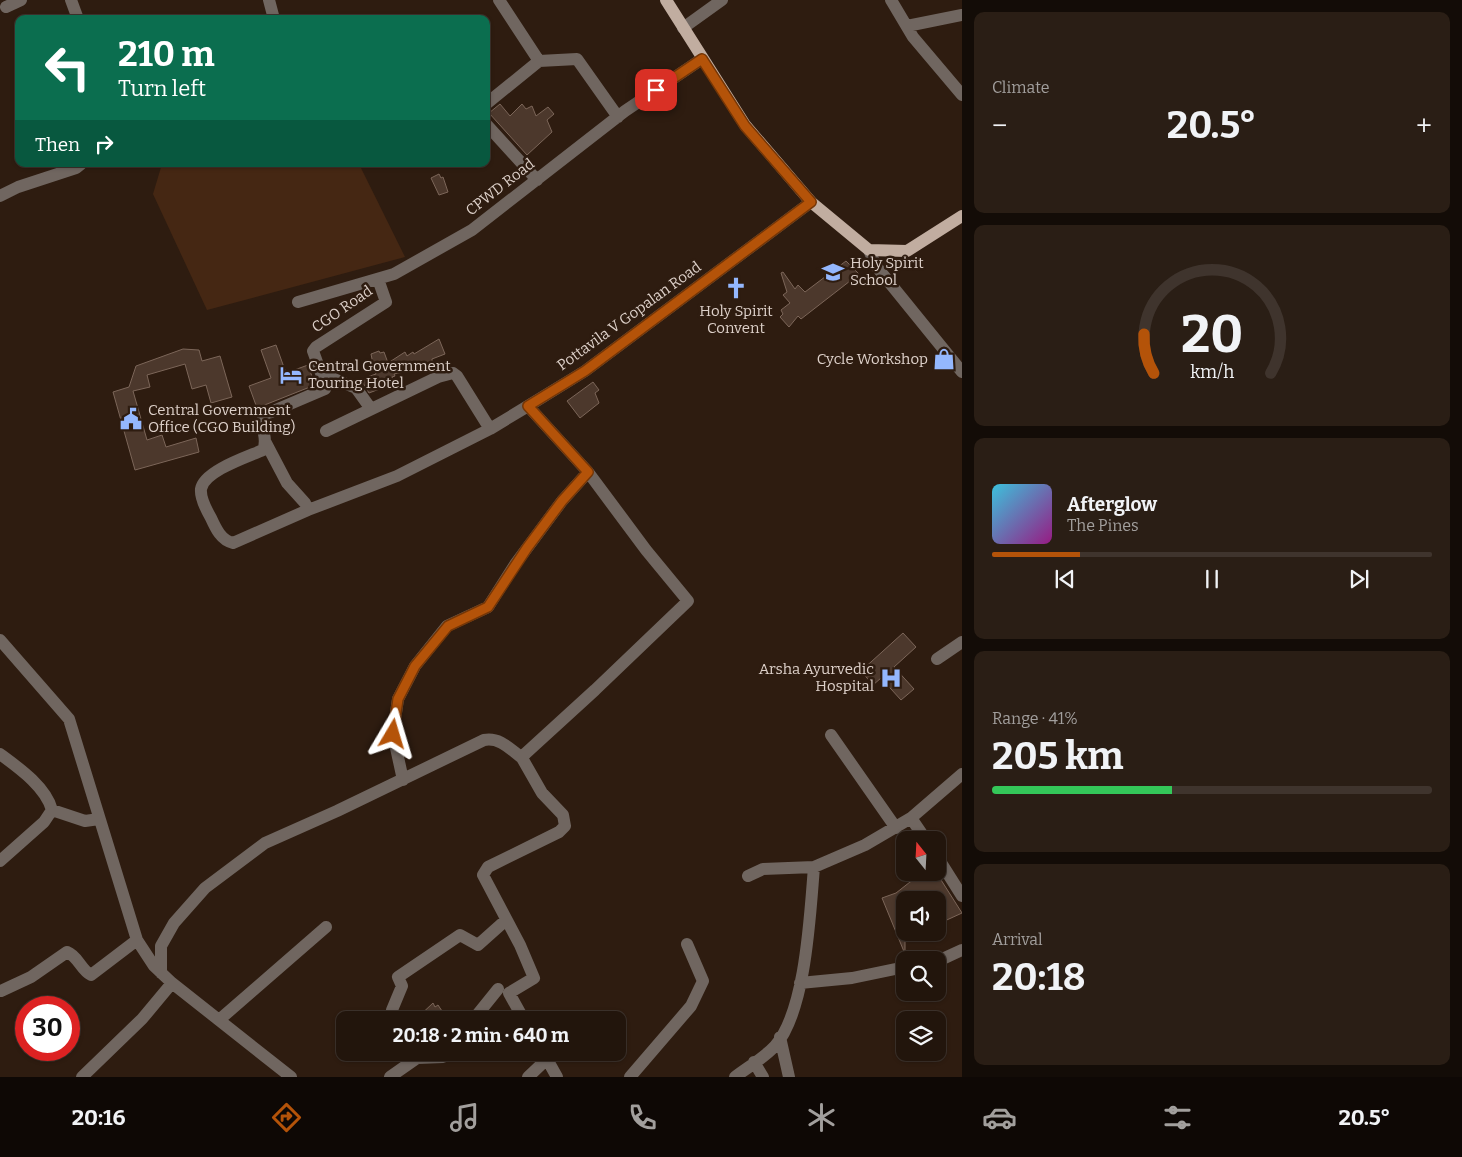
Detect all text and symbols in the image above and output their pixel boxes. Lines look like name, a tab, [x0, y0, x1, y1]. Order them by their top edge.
text: 210 m	[118, 33, 215, 75]
icon: left	[35, 35, 100, 100]
pin	[635, 69, 677, 111]
text: Turn left	[118, 75, 206, 102]
icon: arrive	[642, 76, 670, 104]
text: Climate	[992, 78, 1050, 97]
text: 20.5°	[1167, 102, 1257, 148]
text: −	[992, 109, 1007, 142]
text: +	[1416, 109, 1432, 142]
icon: right	[90, 130, 118, 158]
text: Then	[35, 133, 80, 156]
street label: CPWD Road	[462, 155, 538, 219]
place label: Holy Spirit School	[850, 254, 924, 289]
street label: Pottavila V Gopalan Road	[553, 258, 705, 374]
school or university icon: Holy Spirit School	[820, 259, 846, 285]
church icon: Holy Spirit Convent	[723, 275, 749, 301]
street label: CGO Road	[308, 282, 376, 336]
place label: Holy Spirit Convent	[699, 302, 773, 337]
text: 20	[1181, 303, 1243, 366]
shop icon: Cycle Workshop	[931, 346, 957, 372]
place label: Cycle Workshop	[817, 350, 928, 368]
place label: Central Government Touring Hotel	[308, 357, 451, 392]
text: km/h	[1190, 361, 1234, 383]
hotel icon: Central Government Touring Hotel	[278, 362, 304, 388]
place label: Central Government Office (CGO Building)	[148, 401, 295, 436]
public building icon: Central Government Office (CGO Building)	[118, 406, 144, 432]
text: Afterglow	[1067, 493, 1157, 516]
text: The Pines	[1067, 516, 1139, 535]
icon: previous	[1051, 565, 1079, 593]
icon: pause	[1198, 565, 1226, 593]
icon: next	[1345, 565, 1373, 593]
place label: Arsha Ayurvedic Hospital	[759, 660, 874, 695]
hospital icon: Arsha Ayurvedic Hospital	[878, 665, 904, 691]
position arrow	[366, 707, 418, 759]
text: Range · 41%	[992, 709, 1078, 728]
text: 205 km	[992, 733, 1123, 779]
north arrow	[896, 831, 946, 881]
map controls	[896, 831, 946, 1061]
button: sound	[896, 891, 946, 941]
text: Arrival	[992, 930, 1043, 949]
button: search	[896, 951, 946, 1001]
text: 20:18	[992, 954, 1086, 1000]
speed limit sign: 30	[15, 996, 80, 1061]
button: layers	[896, 1011, 946, 1061]
text: 20:18 · 2 min · 640 m	[393, 1024, 569, 1047]
icon: directions	[269, 1100, 304, 1135]
icon: music	[447, 1100, 482, 1135]
icon: phone	[625, 1100, 660, 1135]
icon: climate	[804, 1100, 839, 1135]
icon: car	[982, 1100, 1017, 1135]
icon: filters	[1160, 1100, 1195, 1135]
text: 20:16	[72, 1104, 126, 1131]
text: 20.5°	[1338, 1104, 1390, 1131]

